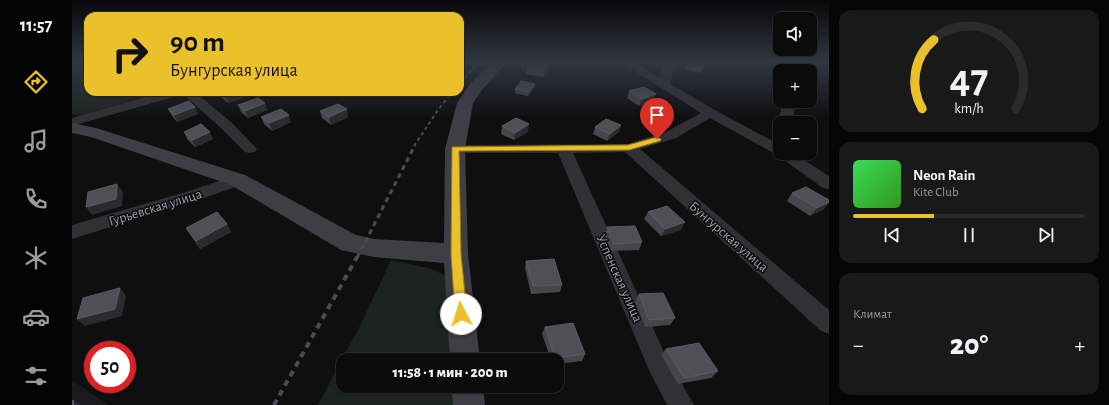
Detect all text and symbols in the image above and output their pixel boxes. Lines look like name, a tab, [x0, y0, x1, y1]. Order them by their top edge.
map controls	[773, 12, 817, 160]
button: sound	[773, 12, 817, 56]
text: 11:57	[20, 17, 52, 35]
icon: right	[104, 28, 156, 80]
text: 90 m	[170, 29, 225, 57]
text: 47	[950, 59, 988, 100]
text: Бунгурская улица	[170, 62, 298, 80]
button: +	[773, 64, 817, 108]
icon: directions	[22, 68, 50, 96]
pin	[640, 98, 674, 139]
text: km/h	[954, 101, 984, 115]
icon: arrive	[646, 104, 668, 126]
button: −	[773, 116, 817, 160]
icon: music	[22, 127, 50, 155]
text: Neon Rain	[913, 168, 975, 183]
icon: phone	[22, 185, 50, 213]
text: Kite Club	[913, 186, 959, 199]
street label: Гурьевская улица	[107, 187, 204, 229]
street label: Бунгурская улица	[686, 199, 771, 275]
icon: previous	[881, 224, 903, 246]
icon: pause	[958, 224, 980, 246]
icon: next	[1035, 224, 1057, 246]
street label: Успенская улица	[594, 233, 645, 325]
icon: climate	[22, 244, 50, 272]
position arrow	[440, 293, 482, 335]
icon: car	[22, 303, 50, 331]
text: Климат	[853, 308, 892, 321]
text: 20°	[950, 330, 988, 360]
text: −	[853, 334, 864, 356]
text: +	[1074, 334, 1085, 356]
speed limit sign: 50	[84, 341, 136, 393]
icon: filters	[22, 362, 50, 390]
text: 11:58 · 1 мин · 200 m	[392, 365, 508, 380]

